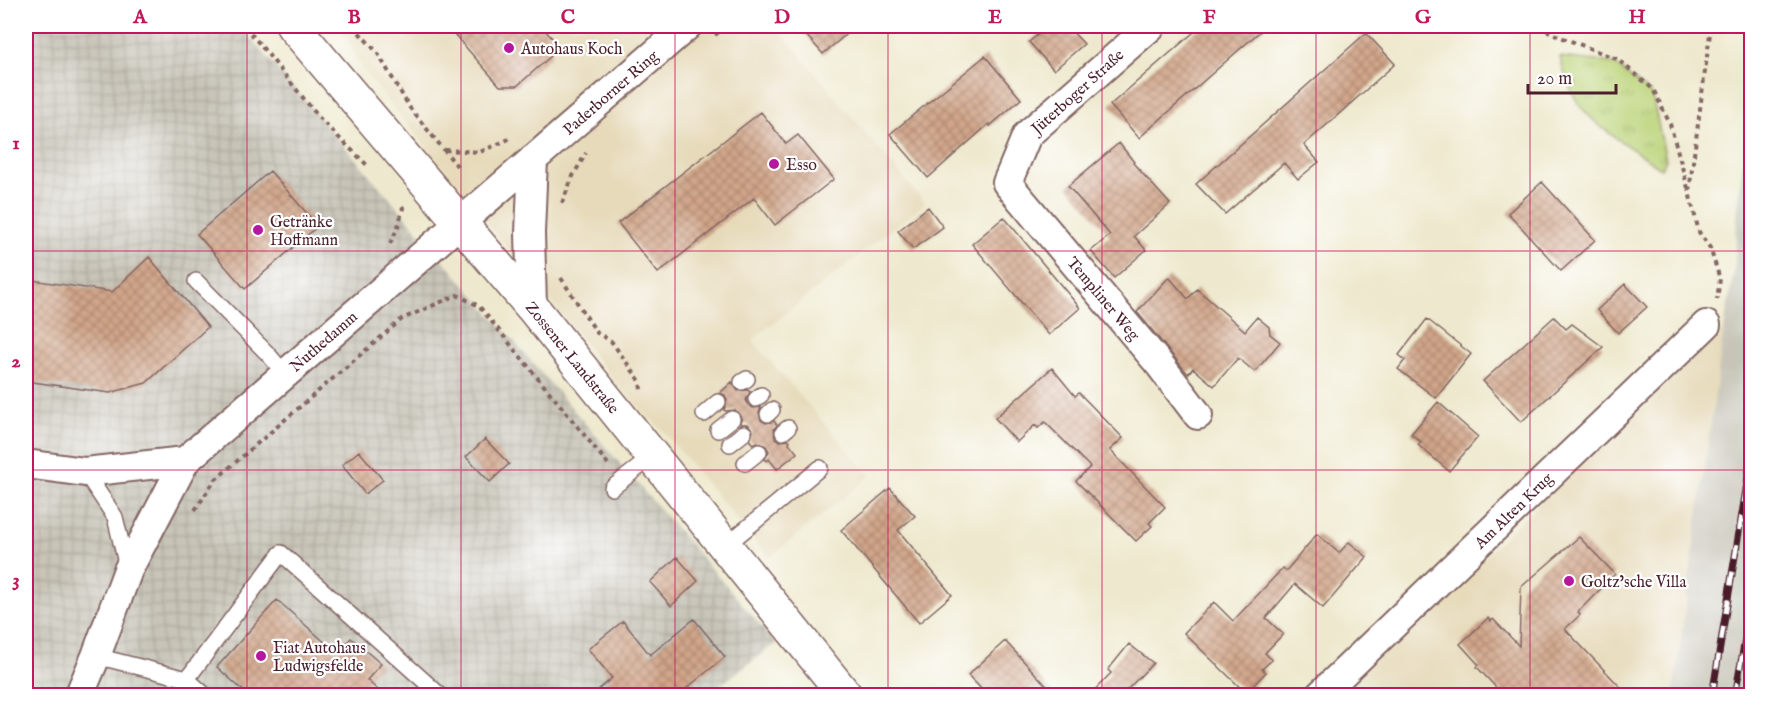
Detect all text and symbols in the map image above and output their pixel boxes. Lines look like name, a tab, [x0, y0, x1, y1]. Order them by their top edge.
text: A	[132, 5, 148, 30]
text: B	[347, 5, 361, 30]
text: C	[561, 5, 575, 30]
text: D	[774, 5, 790, 30]
text: E	[988, 5, 1002, 30]
text: F	[1203, 5, 1216, 30]
text: G	[1415, 5, 1432, 30]
text: H	[1628, 5, 1646, 30]
place label: Autohaus Koch	[520, 40, 623, 60]
marker: Autohaus Koch	[502, 41, 516, 55]
street label: Jüterboger Straße	[1026, 46, 1129, 141]
street label: Paderborner Ring	[560, 47, 663, 140]
scale bar	[1528, 57, 1616, 95]
text: 20 m	[1537, 68, 1572, 91]
text: 1	[12, 131, 20, 156]
place label: Esso	[786, 156, 817, 176]
marker: Esso	[767, 157, 781, 171]
place label: Getränke Hoffmann	[270, 213, 338, 251]
marker: Getränke Hoffmann	[251, 223, 265, 237]
street label: Templiner Weg	[1062, 253, 1143, 345]
street label: Zossener Landstraße	[520, 298, 623, 418]
street label: Nuthedamm	[286, 308, 362, 377]
text: 2	[11, 349, 21, 374]
street label: Am Alten Krug	[1470, 469, 1558, 554]
text: 3	[12, 568, 20, 593]
place label: Goltz’sche Villa	[1581, 573, 1686, 593]
marker: Goltz’sche Villa	[1562, 574, 1576, 588]
place label: Fiat Autohaus Ludwigsfelde	[273, 639, 366, 677]
marker: Fiat Autohaus Ludwigsfelde	[254, 649, 268, 663]

